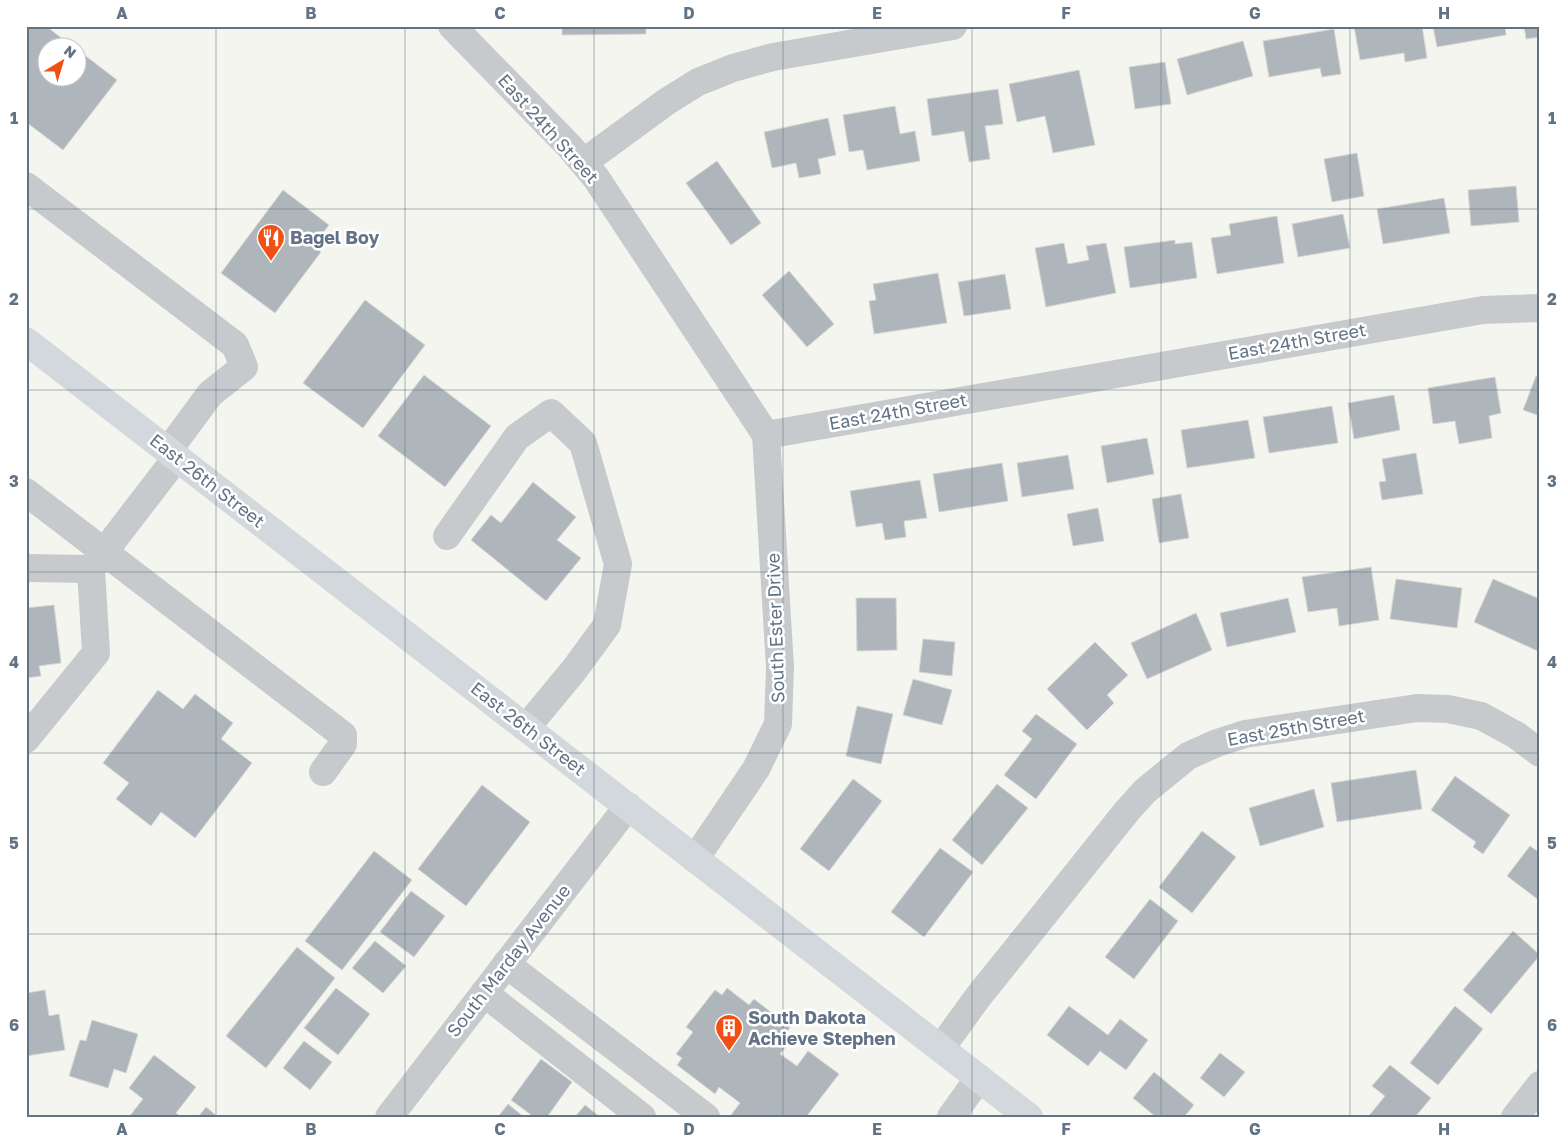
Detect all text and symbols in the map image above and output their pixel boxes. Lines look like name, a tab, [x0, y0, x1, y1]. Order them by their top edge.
text: A	[116, 3, 128, 23]
text: B	[305, 3, 317, 23]
text: C	[494, 3, 506, 23]
text: D	[683, 3, 695, 23]
text: E	[872, 3, 882, 23]
text: F	[1061, 3, 1071, 23]
text: G	[1249, 3, 1261, 23]
text: H	[1438, 3, 1450, 23]
north arrow	[38, 38, 88, 88]
text: N	[61, 41, 80, 61]
street label: East 24th Street	[494, 69, 604, 188]
text: 1	[10, 108, 18, 128]
text: 1	[1548, 108, 1556, 128]
restaurant icon: Bagel Boy	[256, 223, 286, 262]
place label: Bagel Boy	[290, 226, 379, 248]
text: 2	[9, 289, 19, 309]
text: 2	[1547, 289, 1557, 309]
street label: East 24th Street	[1226, 318, 1368, 364]
street label: East 24th Street	[827, 388, 969, 434]
street label: East 26th Street	[146, 429, 269, 532]
text: 3	[9, 471, 19, 491]
text: 3	[1547, 471, 1557, 491]
street label: South Ester Drive	[761, 553, 789, 704]
text: 4	[9, 652, 19, 672]
text: 4	[1547, 652, 1557, 672]
street label: East 26th Street	[467, 677, 590, 780]
street label: East 25th Street	[1225, 704, 1366, 750]
text: 5	[9, 833, 19, 853]
text: 5	[1547, 833, 1557, 853]
street label: South Marday Avenue	[442, 880, 575, 1041]
place label: South Dakota Achieve Stephen	[748, 1006, 896, 1049]
building icon: South Dakota Achieve Stephen	[714, 1013, 744, 1052]
text: 6	[9, 1015, 19, 1035]
text: 6	[1547, 1015, 1557, 1035]
text: A	[116, 1119, 128, 1139]
text: B	[305, 1119, 317, 1139]
text: C	[494, 1119, 506, 1139]
text: D	[683, 1119, 695, 1139]
text: E	[872, 1119, 882, 1139]
text: F	[1061, 1119, 1071, 1139]
text: G	[1249, 1119, 1261, 1139]
text: H	[1438, 1119, 1450, 1139]

